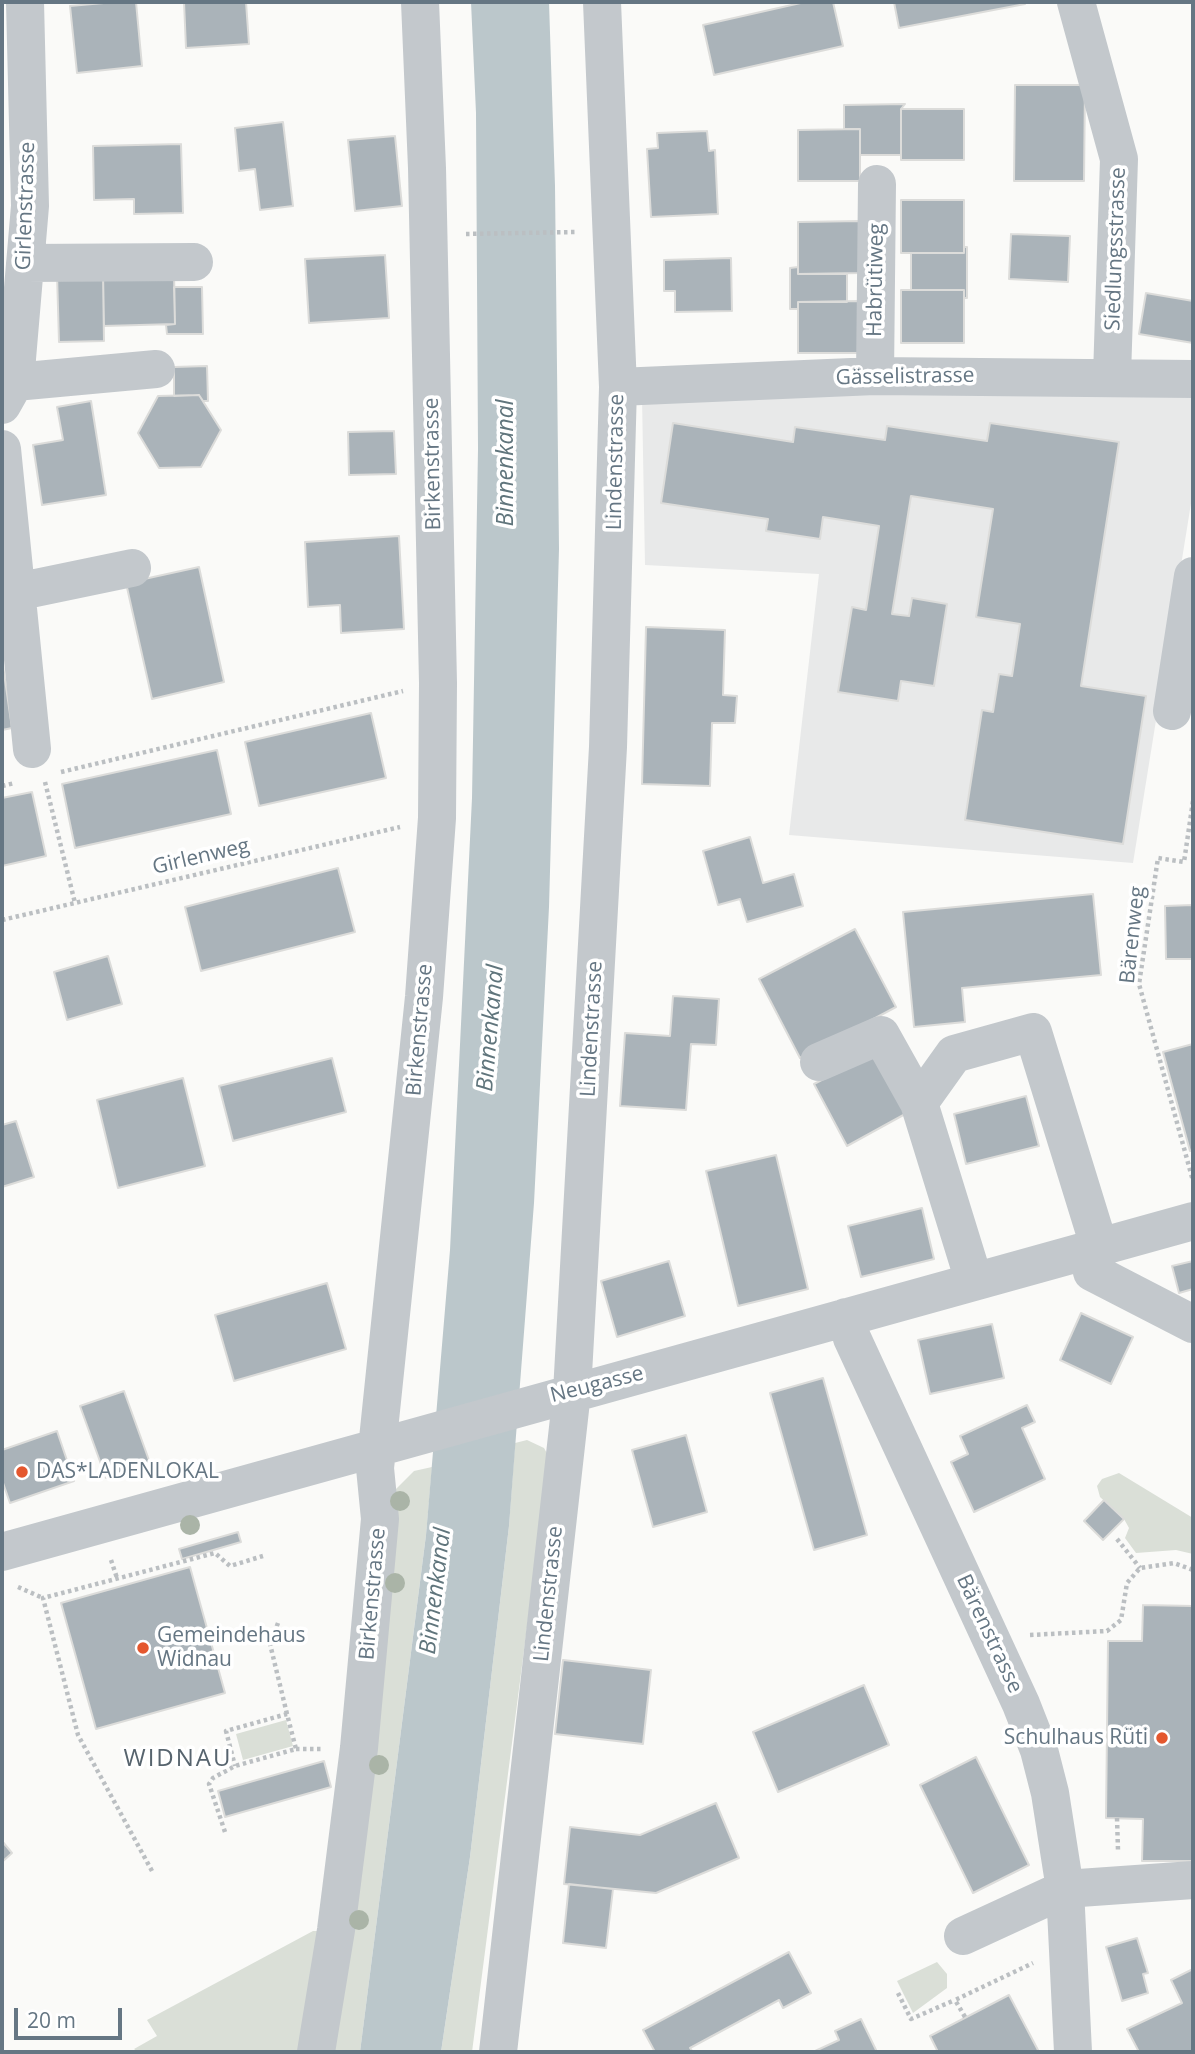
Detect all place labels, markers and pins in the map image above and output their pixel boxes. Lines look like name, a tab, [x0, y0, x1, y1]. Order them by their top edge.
place label: DAS*LADENLOKAL	[36, 1459, 219, 1485]
marker: DAS*LADENLOKAL	[14, 1464, 30, 1480]
place label: Gemeindehaus Widnau	[157, 1623, 306, 1673]
marker: Gemeindehaus Widnau	[135, 1640, 151, 1656]
place label: Schulhaus Rüti	[1004, 1725, 1148, 1751]
marker: Schulhaus Rüti	[1154, 1730, 1170, 1746]

